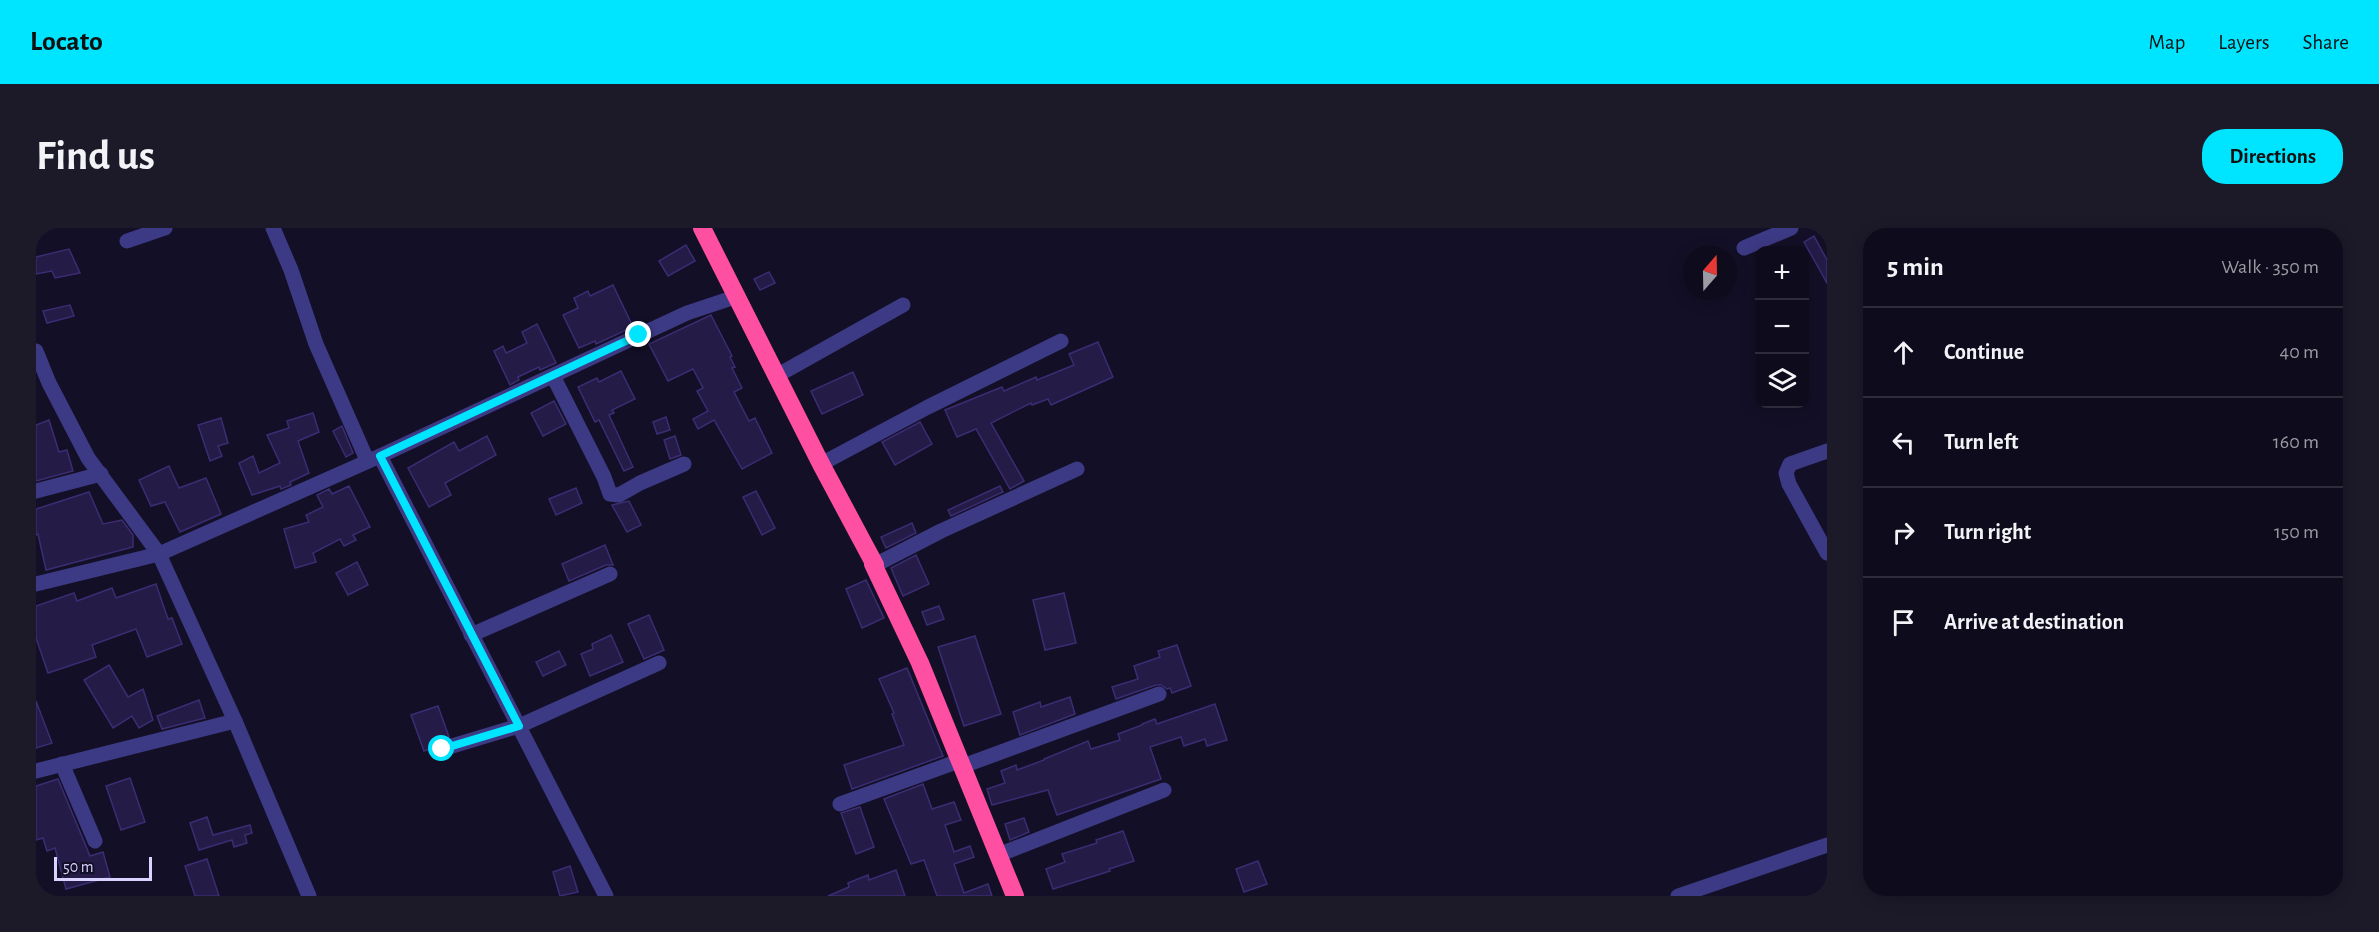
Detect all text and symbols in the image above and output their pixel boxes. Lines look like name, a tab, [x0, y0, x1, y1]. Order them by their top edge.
text: Locato	[30, 28, 103, 56]
text: Map	[2149, 32, 2185, 53]
text: Layers	[2218, 32, 2269, 53]
text: Share	[2302, 32, 2349, 53]
button: Directions	[2202, 129, 2343, 184]
text: Find us	[36, 135, 155, 177]
north arrow	[1683, 246, 1737, 300]
map controls	[1755, 246, 1809, 408]
button: +	[1755, 246, 1809, 300]
text: 5 min	[1887, 254, 1944, 280]
text: Walk · 350 m	[2221, 257, 2319, 277]
button: −	[1755, 300, 1809, 354]
route end	[625, 321, 651, 347]
icon: ahead	[1887, 336, 1920, 369]
text: Continue	[1944, 341, 2024, 363]
text: 40 m	[2280, 342, 2319, 362]
button: layers	[1755, 354, 1809, 408]
icon: left	[1887, 426, 1920, 459]
text: Turn left	[1944, 431, 2018, 453]
text: 160 m	[2273, 432, 2319, 452]
icon: right	[1887, 516, 1920, 549]
text: Turn right	[1944, 521, 2031, 543]
text: 150 m	[2274, 522, 2319, 542]
icon: arrive	[1887, 606, 1920, 639]
text: Arrive at destination	[1944, 611, 2124, 633]
route start	[428, 735, 454, 761]
scale bar	[54, 854, 152, 882]
text: 50 m	[63, 859, 94, 875]

